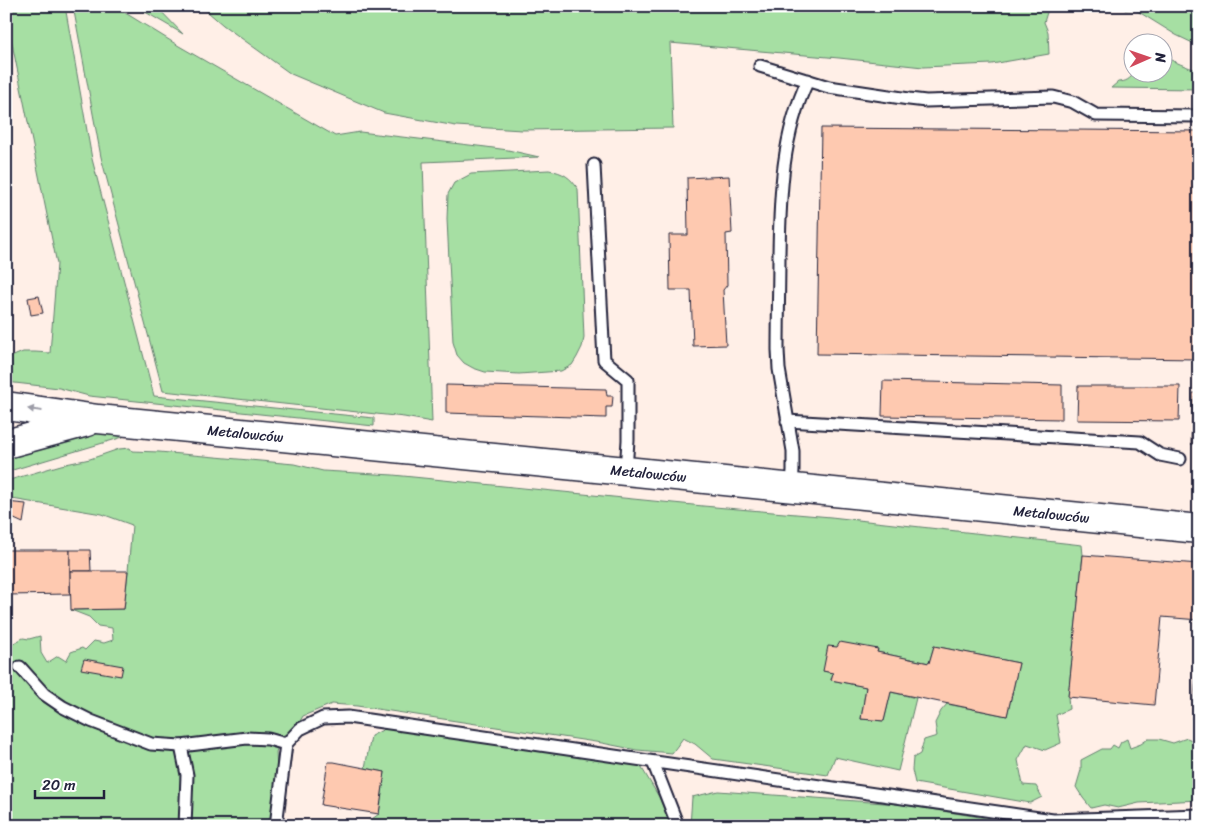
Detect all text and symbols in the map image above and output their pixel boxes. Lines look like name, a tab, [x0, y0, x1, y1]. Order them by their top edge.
north arrow	[1122, 32, 1172, 82]
text: N	[1148, 51, 1173, 63]
one-way arrow	[27, 406, 43, 414]
street label: Metalowców	[206, 418, 285, 450]
street label: Metalowców	[609, 458, 688, 490]
street label: Metalowców	[1012, 498, 1091, 531]
scale bar	[35, 767, 104, 799]
text: 20 m	[42, 772, 76, 798]

